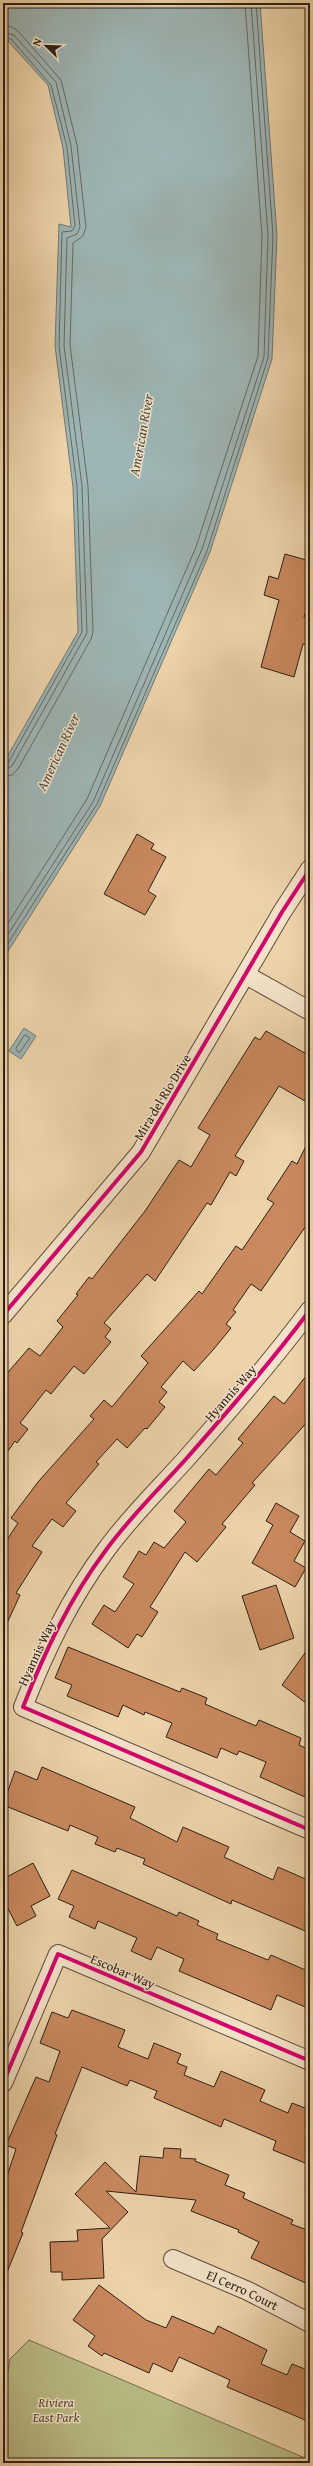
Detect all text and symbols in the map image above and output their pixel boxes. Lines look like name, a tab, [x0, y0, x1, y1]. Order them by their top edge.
north arrow	[26, 26, 66, 66]
text: N	[28, 35, 46, 49]
water label: American River	[124, 392, 158, 479]
water label: American River	[31, 710, 85, 795]
street label: Mira del Rio Drive	[129, 1050, 196, 1144]
street label: Hyannis Way	[200, 1360, 261, 1426]
street label: Hyannis Way	[13, 1617, 60, 1689]
street label: Escobar Way	[88, 1949, 158, 1994]
street label: El Cerro Court	[204, 2265, 282, 2315]
park label: Riviera East Park	[32, 2393, 79, 2427]

